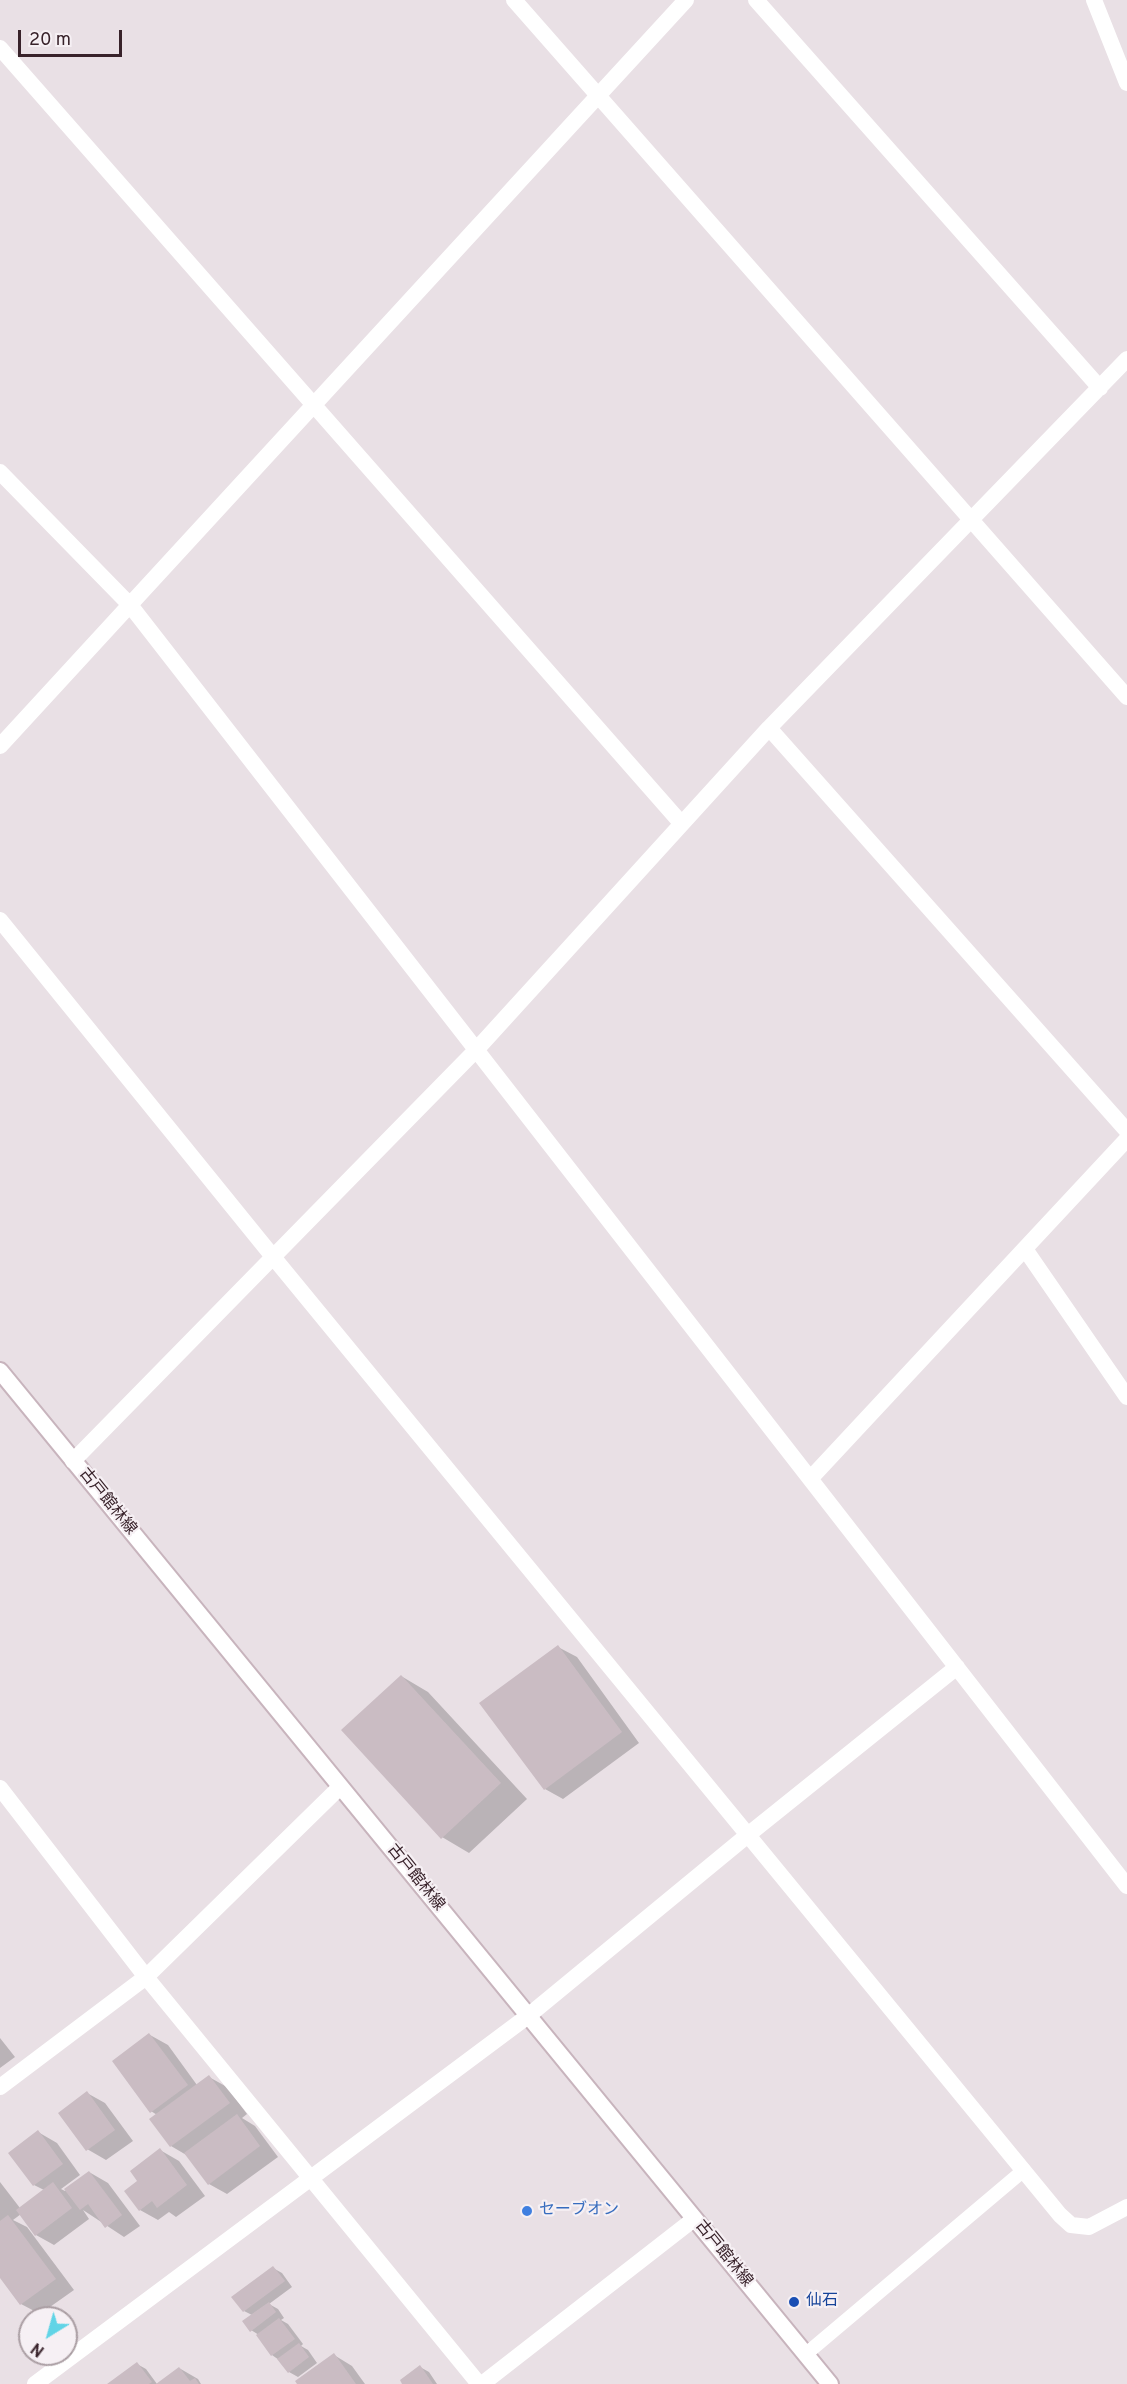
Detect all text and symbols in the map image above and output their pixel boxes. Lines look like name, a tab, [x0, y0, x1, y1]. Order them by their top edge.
scale bar	[21, 18, 124, 56]
text: 20 m	[29, 29, 71, 52]
street label: 古戸館林線	[74, 1465, 140, 1539]
street label: 古戸館林線	[382, 1841, 448, 1915]
place label: セーブオン	[539, 2201, 619, 2221]
marker: セーブオン	[520, 2204, 534, 2218]
street label: 古戸館林線	[690, 2217, 756, 2291]
place label: 仙石	[806, 2292, 838, 2312]
marker: 仙石	[787, 2295, 801, 2309]
north arrow	[18, 2306, 78, 2366]
text: N	[28, 2337, 49, 2360]

